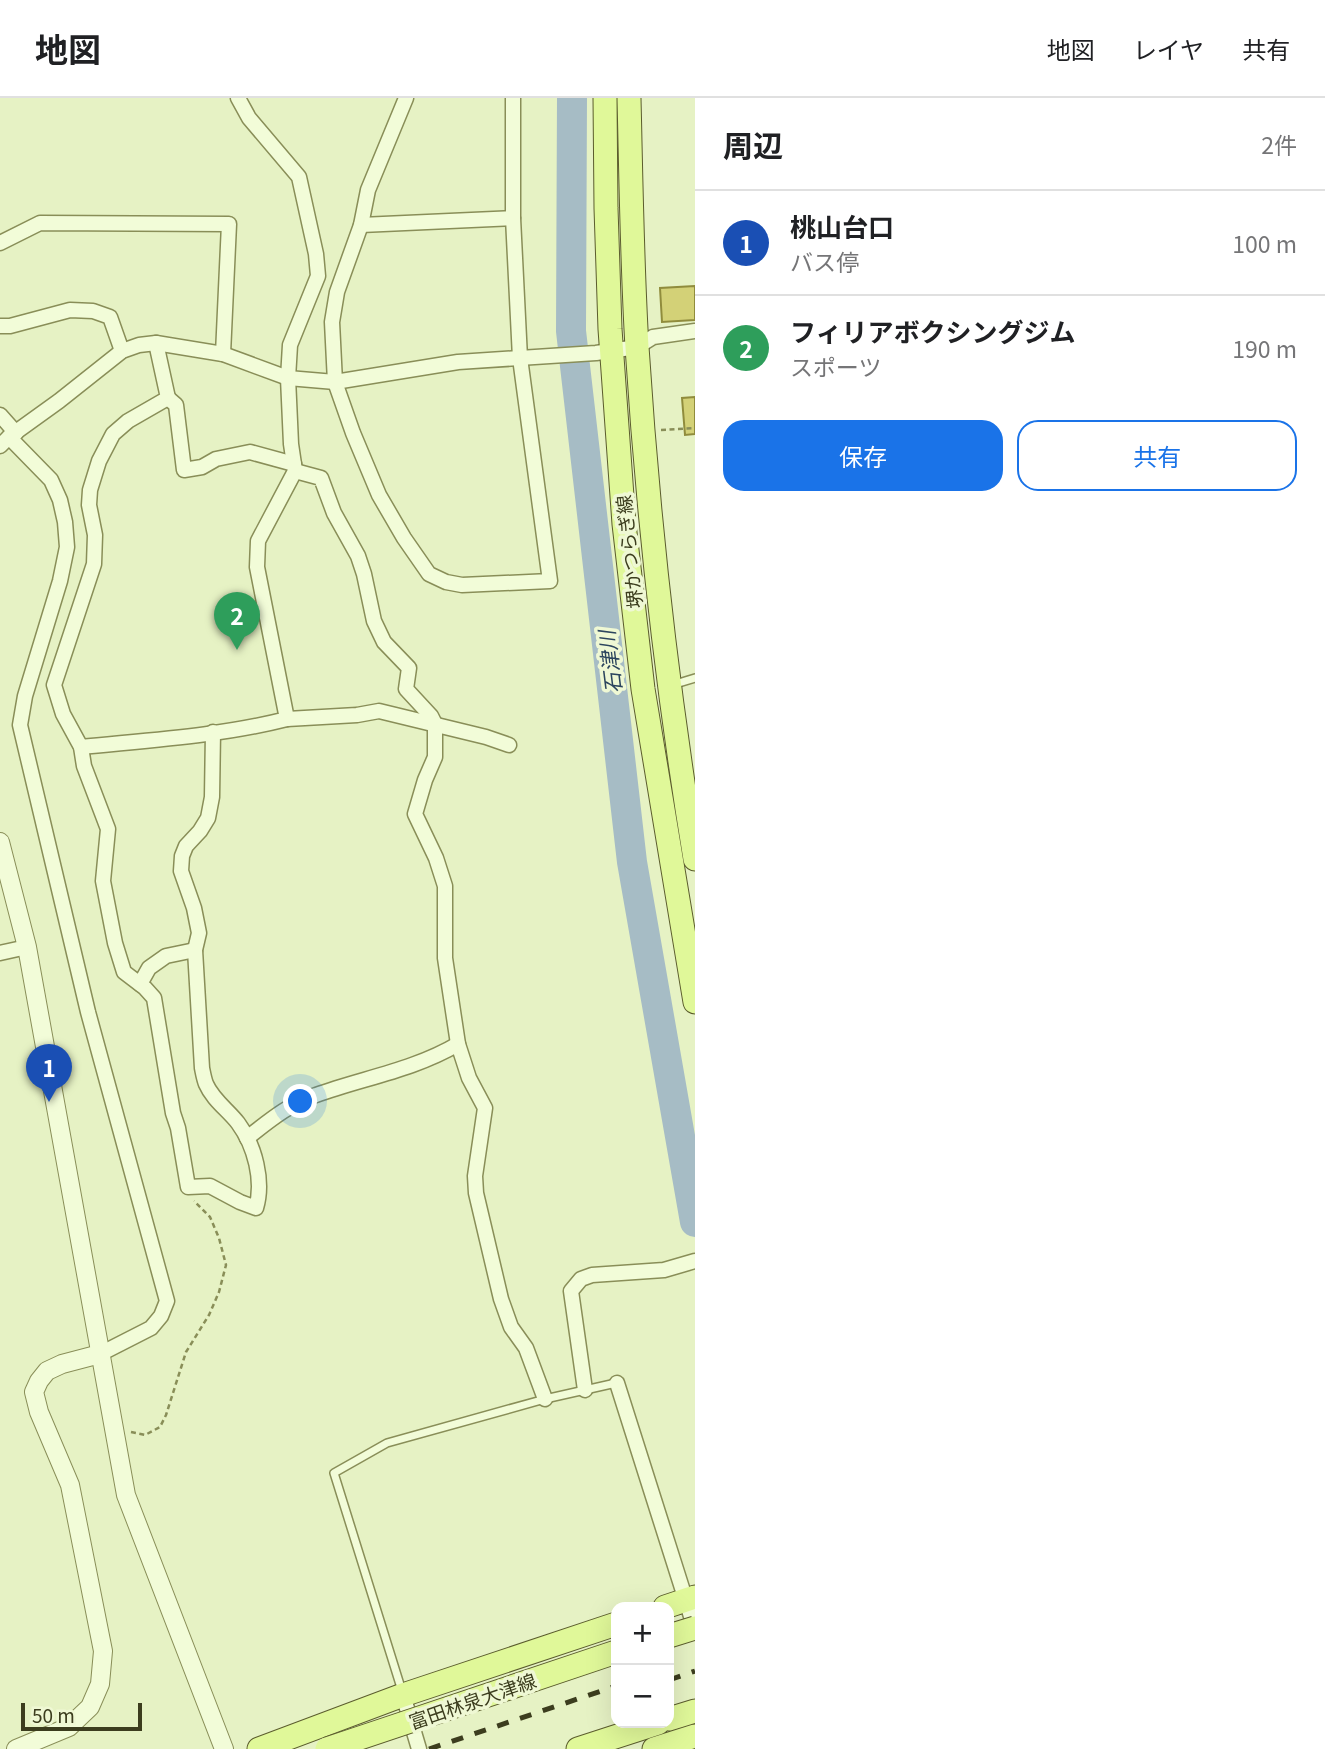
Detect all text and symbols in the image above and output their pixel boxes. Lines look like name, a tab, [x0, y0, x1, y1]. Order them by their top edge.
text: 地図	[35, 24, 101, 72]
text: 地図	[1047, 31, 1095, 66]
text: レイヤ	[1133, 31, 1204, 66]
text: 共有	[1242, 31, 1290, 66]
text: 周辺	[723, 122, 783, 166]
text: 2件	[1261, 127, 1297, 161]
text: 桃山台口	[790, 207, 894, 244]
text: 1	[739, 226, 753, 260]
text: 100 m	[1232, 226, 1297, 260]
text: バス停	[790, 244, 859, 278]
text: フィリアボクシングジム	[790, 312, 1075, 349]
text: 2	[739, 331, 753, 365]
text: 190 m	[1232, 331, 1297, 365]
text: スポーツ	[790, 349, 882, 383]
button: 保存	[723, 420, 1003, 491]
button: 共有	[1017, 420, 1297, 491]
street label: 堺かつらぎ線	[609, 494, 647, 610]
pin: 2	[214, 592, 260, 650]
water label: 石津川	[590, 627, 628, 695]
pin: 1	[26, 1044, 72, 1102]
your location	[283, 1084, 317, 1118]
map controls	[611, 1602, 674, 1728]
button: +	[611, 1602, 674, 1665]
button: −	[611, 1665, 674, 1728]
street label: 富田林泉大津線	[405, 1666, 539, 1734]
scale bar	[21, 1700, 142, 1732]
text: 50 m	[32, 1701, 75, 1728]

